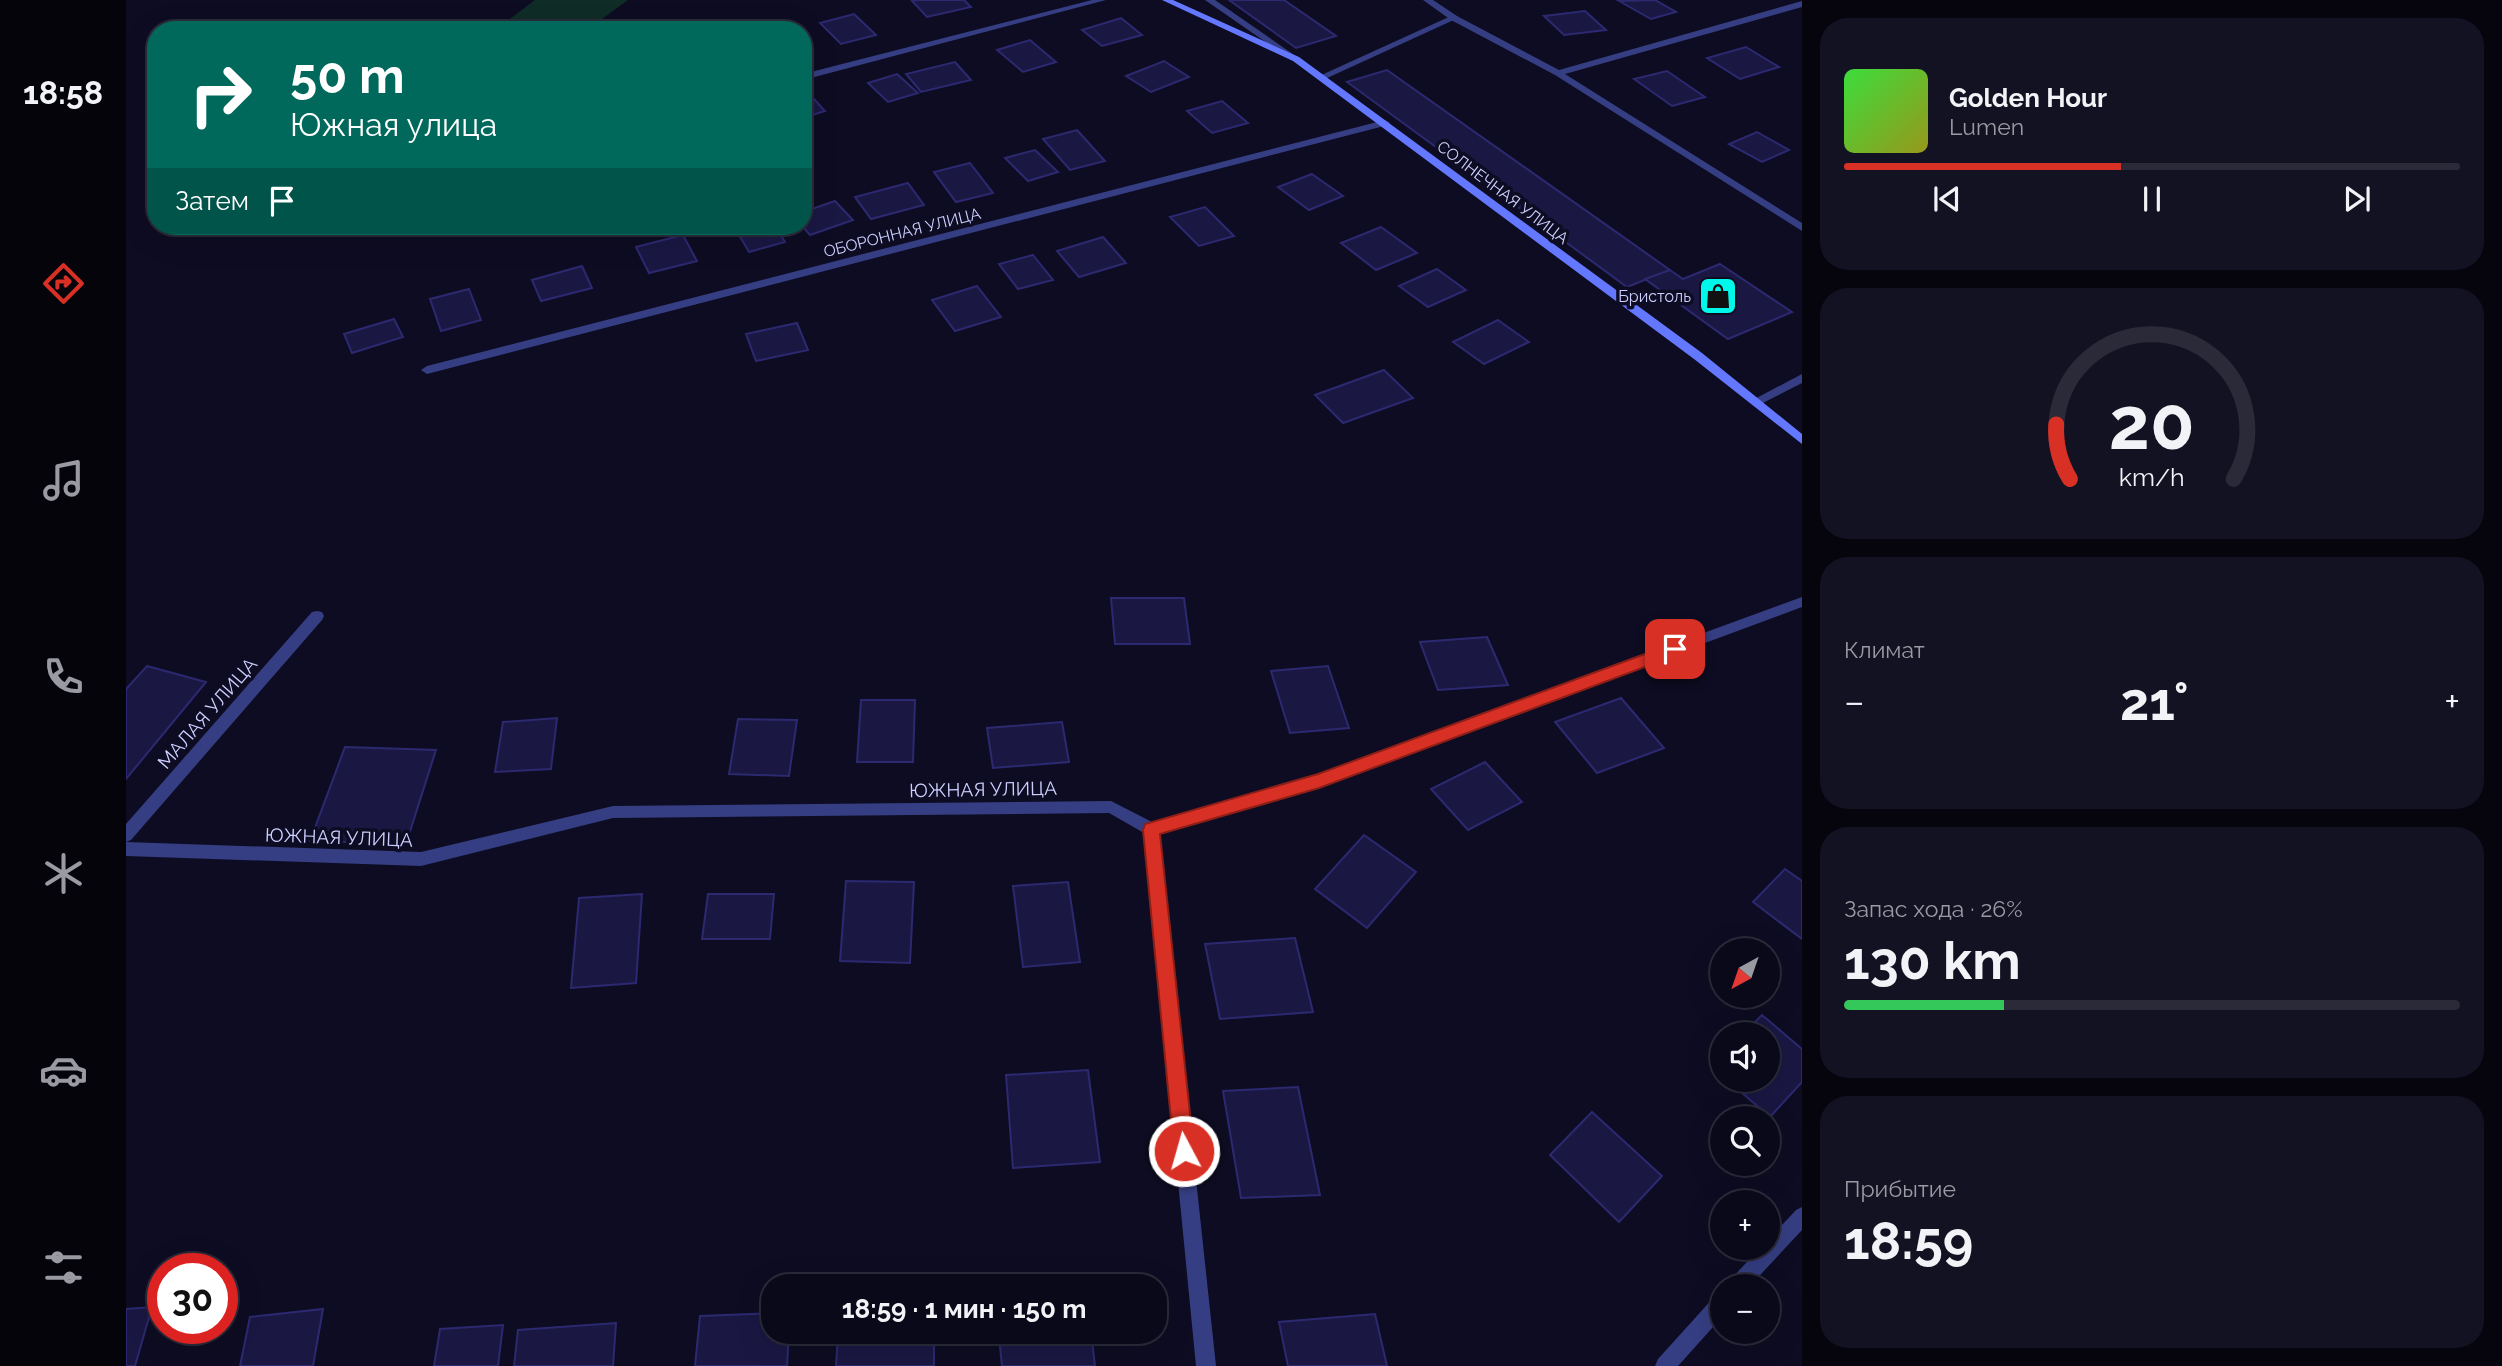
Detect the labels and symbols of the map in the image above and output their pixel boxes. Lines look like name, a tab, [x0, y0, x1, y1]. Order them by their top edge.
street label: СОЛНЕЧНАЯ УЛИЦА	[1433, 137, 1572, 248]
street label: ОБОРОННАЯ УЛИЦА	[822, 204, 983, 261]
shop icon: Бристоль	[1697, 275, 1739, 317]
place label: Бристоль	[1618, 287, 1691, 306]
pin	[1645, 619, 1705, 679]
street label: МАЛАЯ УЛИЦА	[153, 653, 261, 773]
street label: ЮЖНАЯ УЛИЦА	[909, 777, 1057, 801]
street label: ЮЖНАЯ УЛИЦА	[265, 823, 413, 851]
north arrow	[1710, 938, 1780, 1008]
position arrow	[1147, 1114, 1221, 1188]
speed limit sign: 30	[147, 1253, 238, 1344]

